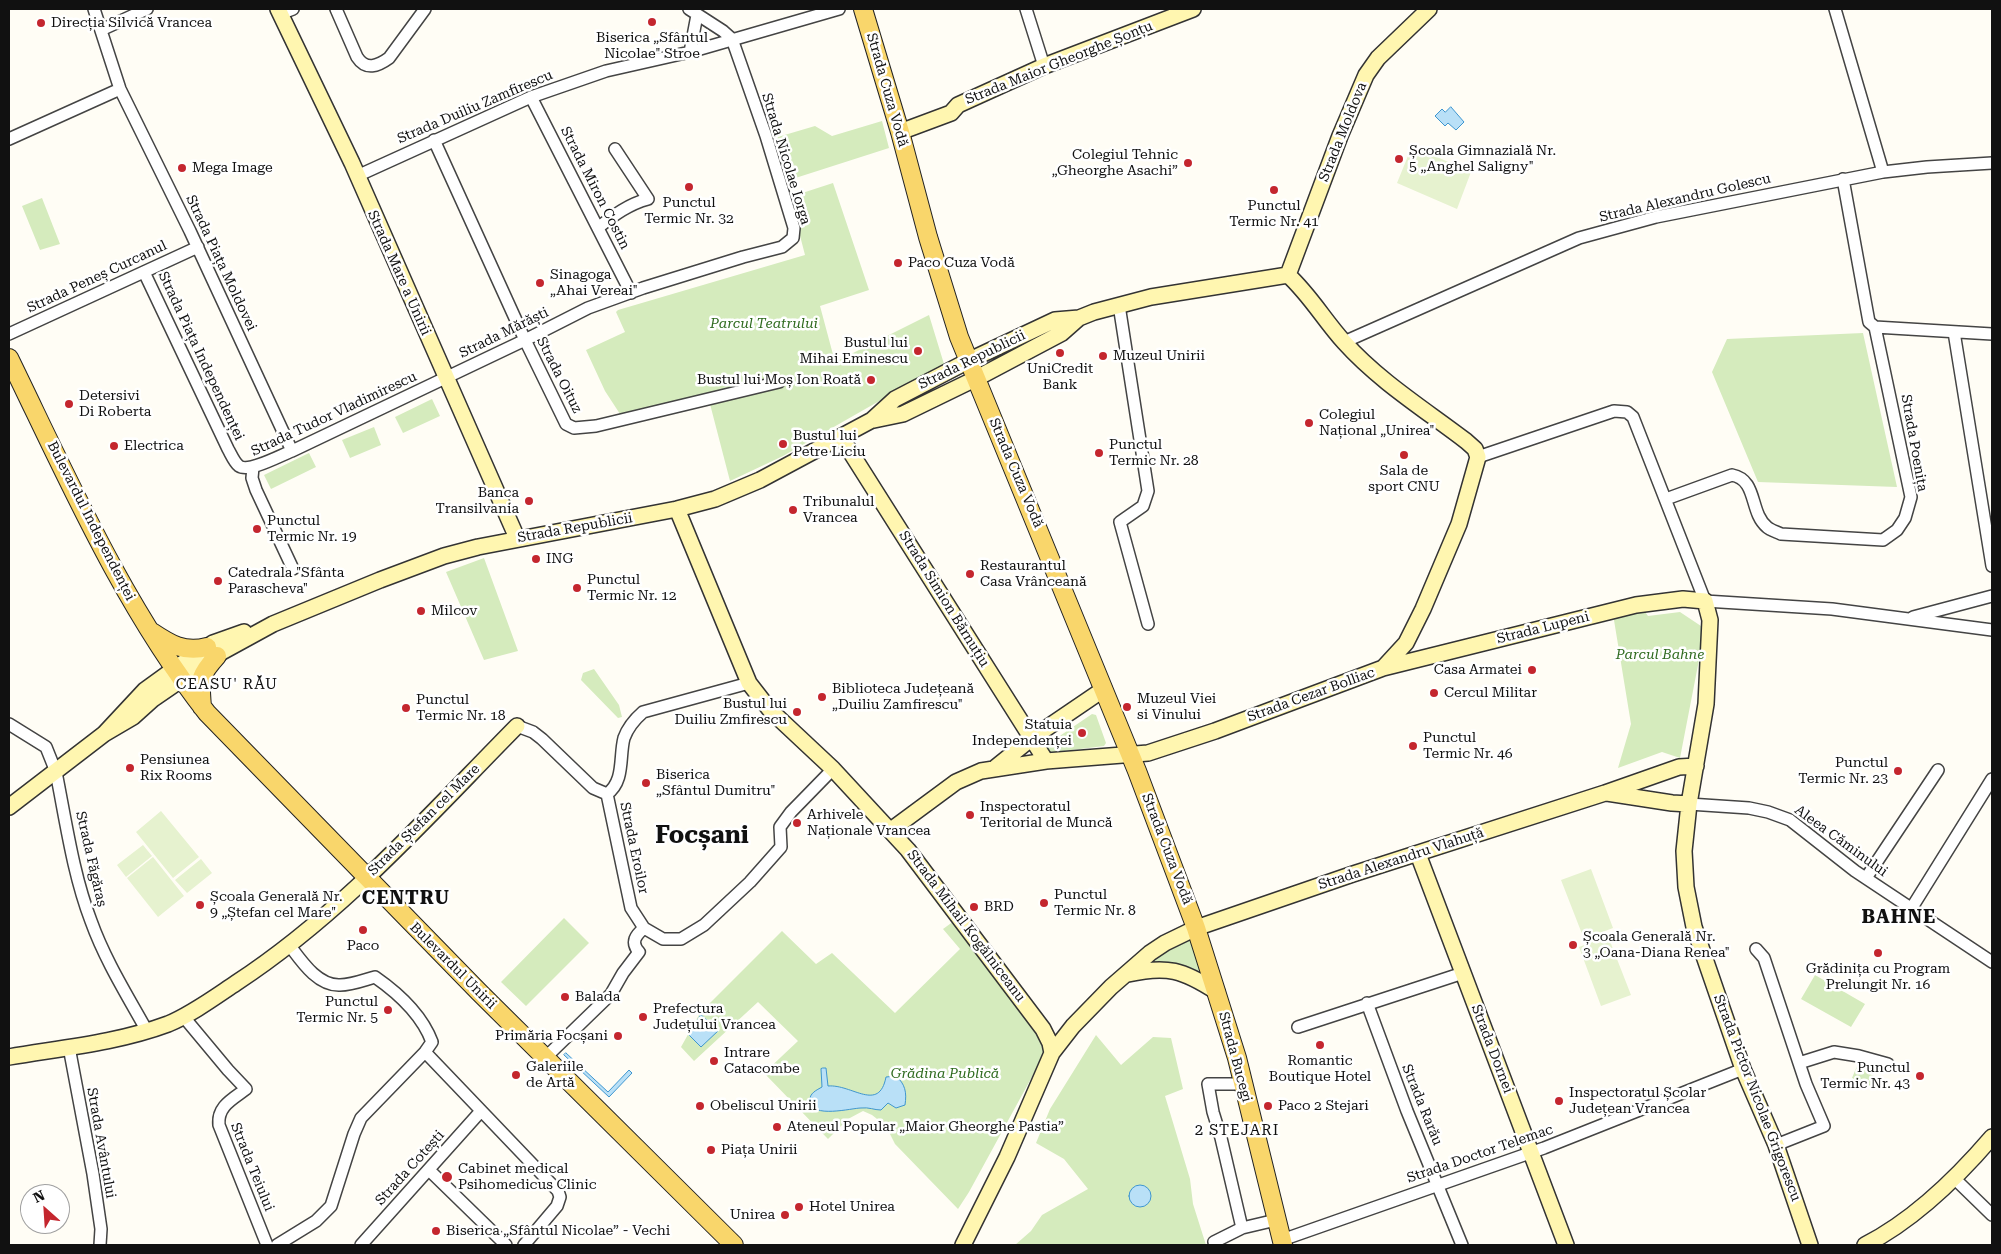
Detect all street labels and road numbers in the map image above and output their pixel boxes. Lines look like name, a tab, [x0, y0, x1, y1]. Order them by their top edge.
street label: Strada Maior Gheorghe Șonțu	[963, 18, 1155, 108]
street label: Strada Cuza Vodă	[863, 31, 911, 149]
street label: Strada Duiliu Zamfirescu	[395, 67, 555, 147]
street label: Strada Moldova	[1315, 80, 1371, 184]
street label: Strada Nicolae Iorga	[758, 91, 814, 227]
street label: Strada Miron Costin	[557, 124, 633, 252]
street label: Strada Alexandru Golescu	[1598, 170, 1772, 226]
street label: Strada Piața Moldovei	[182, 192, 260, 334]
street label: Strada Mare a Unirii	[364, 208, 434, 338]
street label: Strada Peneș Curcanul	[25, 237, 169, 317]
street label: Strada Piața Independenței	[154, 269, 248, 443]
street label: Strada Mărăști	[457, 304, 551, 362]
street label: Strada Republicii	[916, 327, 1028, 393]
street label: Strada Oituz	[533, 334, 585, 416]
street label: Strada Tudor Vladimirescu	[249, 368, 419, 460]
street label: Strada Poenița	[1897, 393, 1931, 493]
street label: Strada Cuza Vodă	[985, 416, 1047, 530]
street label: Bulevardul Independenței	[43, 439, 139, 603]
street label: Strada Republicii	[516, 510, 634, 546]
street label: Strada Simion Bărnuțiu	[895, 528, 993, 670]
street label: Strada Lupeni	[1495, 608, 1591, 648]
street label: Strada Cezar Bolliac	[1245, 664, 1377, 726]
street label: Strada Ștefan cel Mare	[365, 761, 483, 879]
street label: Strada Cuza Vodă	[1138, 791, 1196, 907]
street label: Strada Eroilor	[616, 801, 652, 895]
street label: Aleea Căminului	[1791, 802, 1891, 880]
street label: Strada Făgăraș	[72, 810, 110, 908]
street label: Strada Alexandru Vlahuță	[1316, 824, 1486, 894]
street label: Strada Mihail Kogălniceanu	[903, 847, 1029, 1005]
street label: Bulevardul Unirii	[406, 919, 500, 1013]
street label: Strada Pictor Nicolae Grigorescu	[1710, 992, 1804, 1204]
street label: Strada Dornei	[1467, 1002, 1517, 1096]
street label: Strada Bucegi	[1215, 1010, 1255, 1104]
street label: Strada Rarău	[1398, 1062, 1446, 1148]
street label: Strada Avântului	[83, 1086, 119, 1200]
street label: Strada Teiului	[227, 1120, 277, 1214]
street label: Strada Doctor Telemac	[1405, 1121, 1555, 1187]
street label: Strada Cotești	[372, 1127, 448, 1209]

